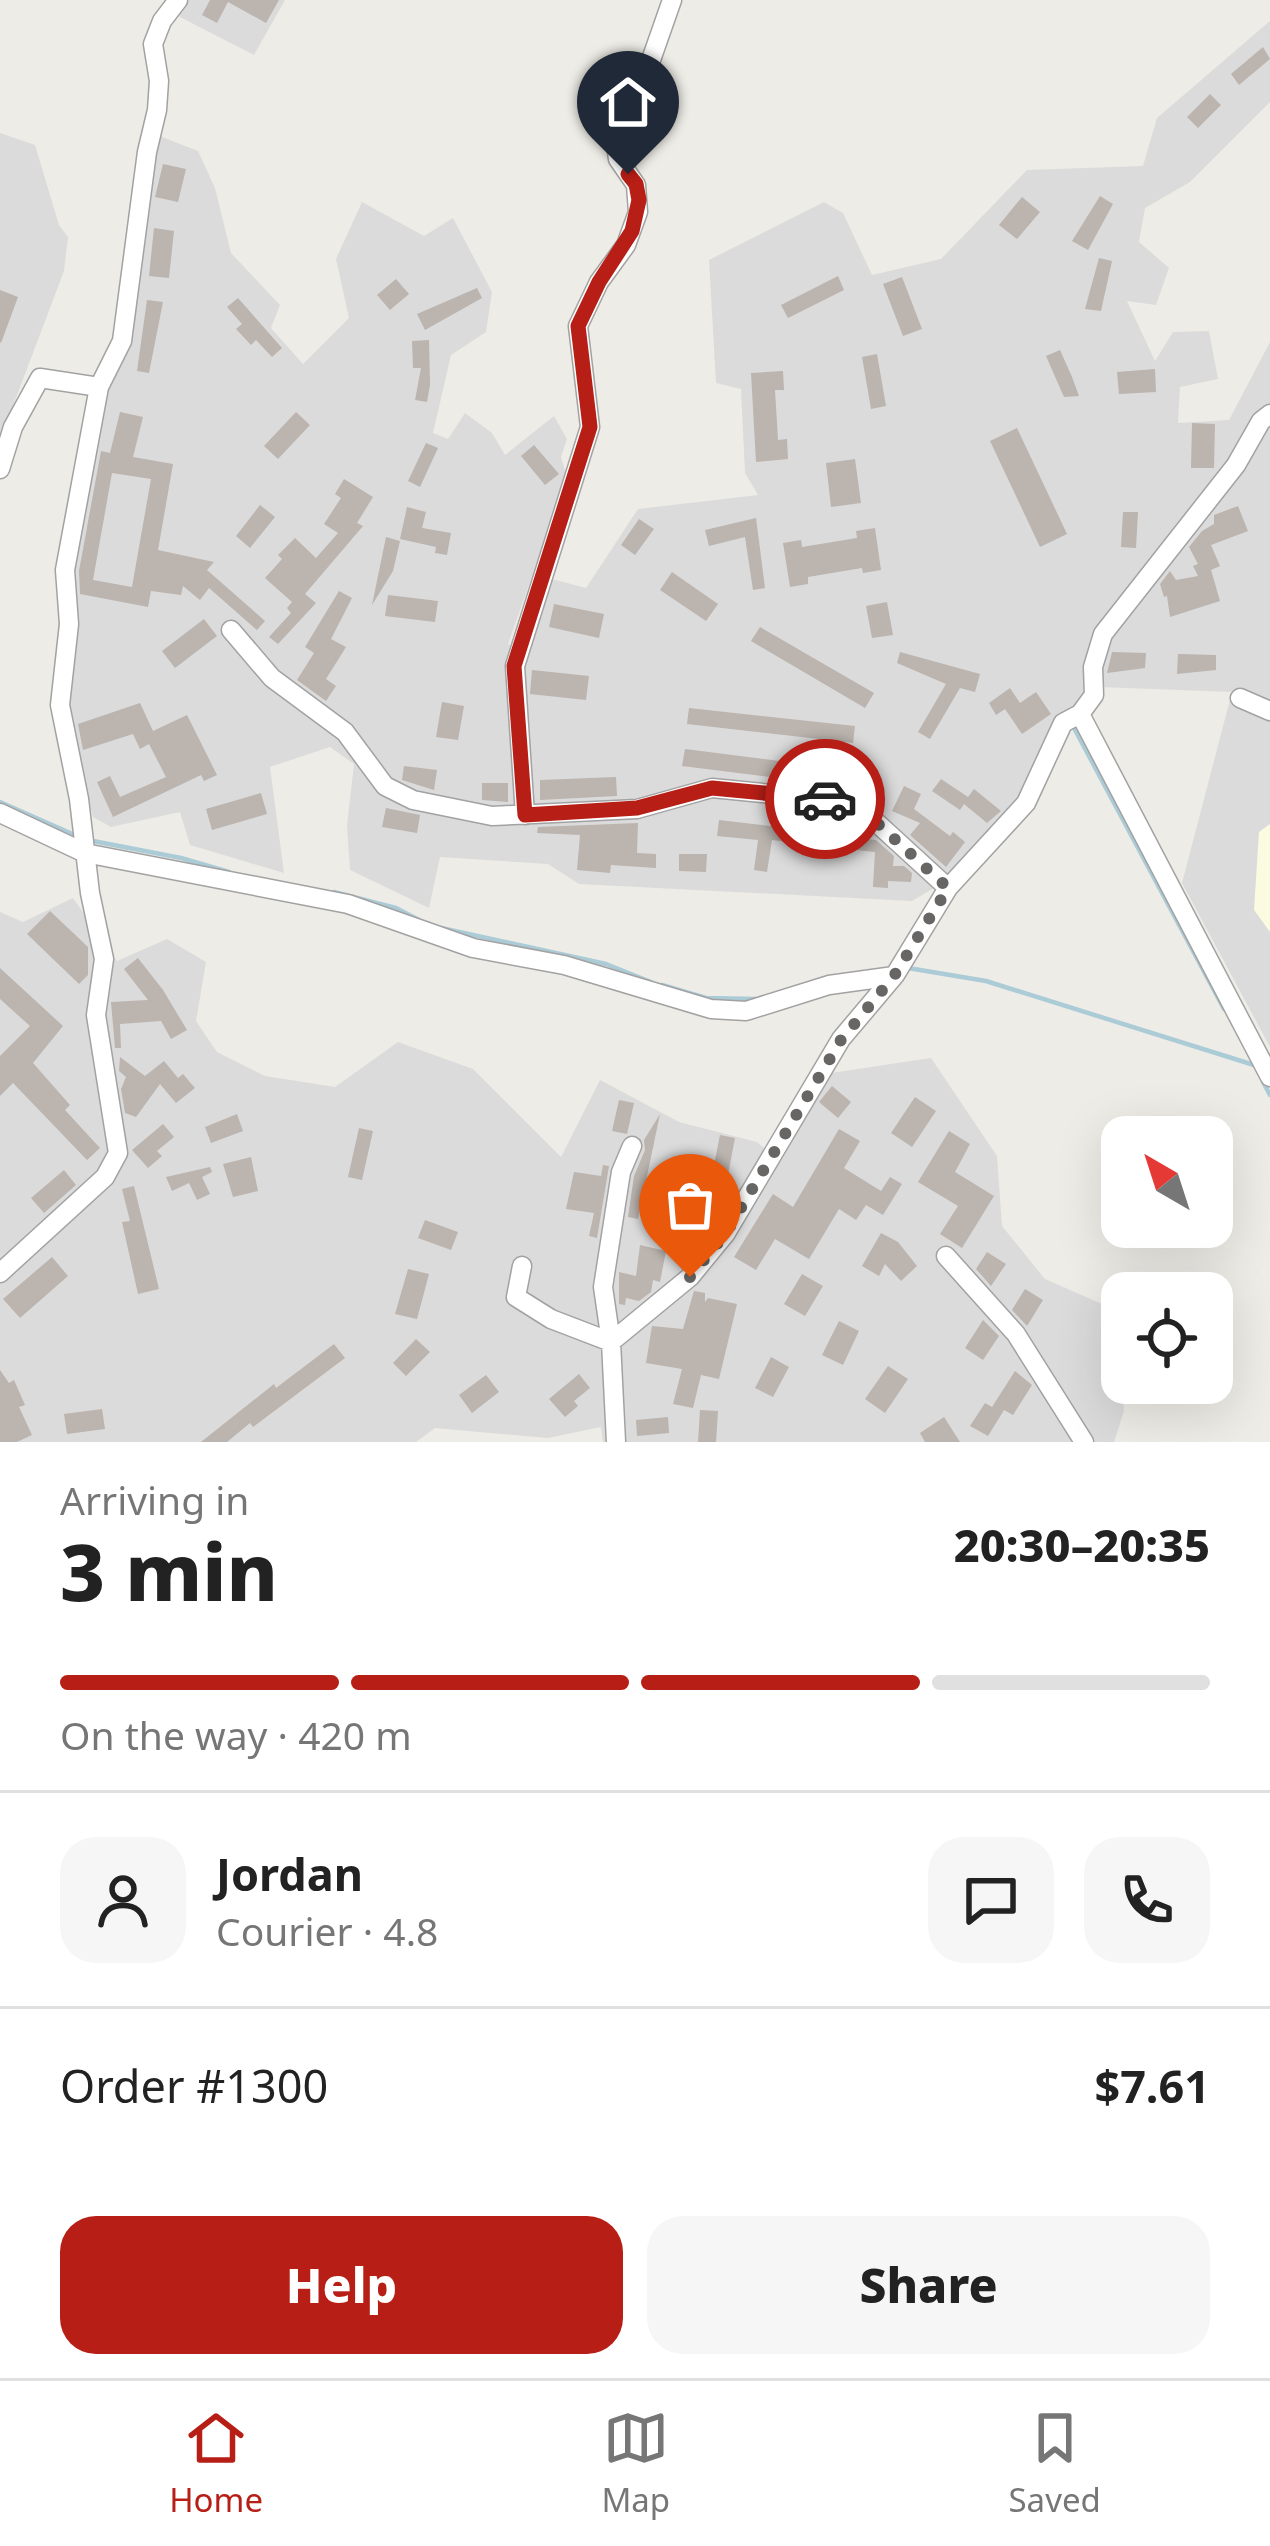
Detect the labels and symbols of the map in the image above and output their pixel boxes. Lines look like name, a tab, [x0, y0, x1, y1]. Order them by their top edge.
pin	[577, 51, 679, 174]
courier	[765, 739, 885, 859]
north arrow	[1101, 1116, 1233, 1248]
pin	[639, 1154, 741, 1277]

